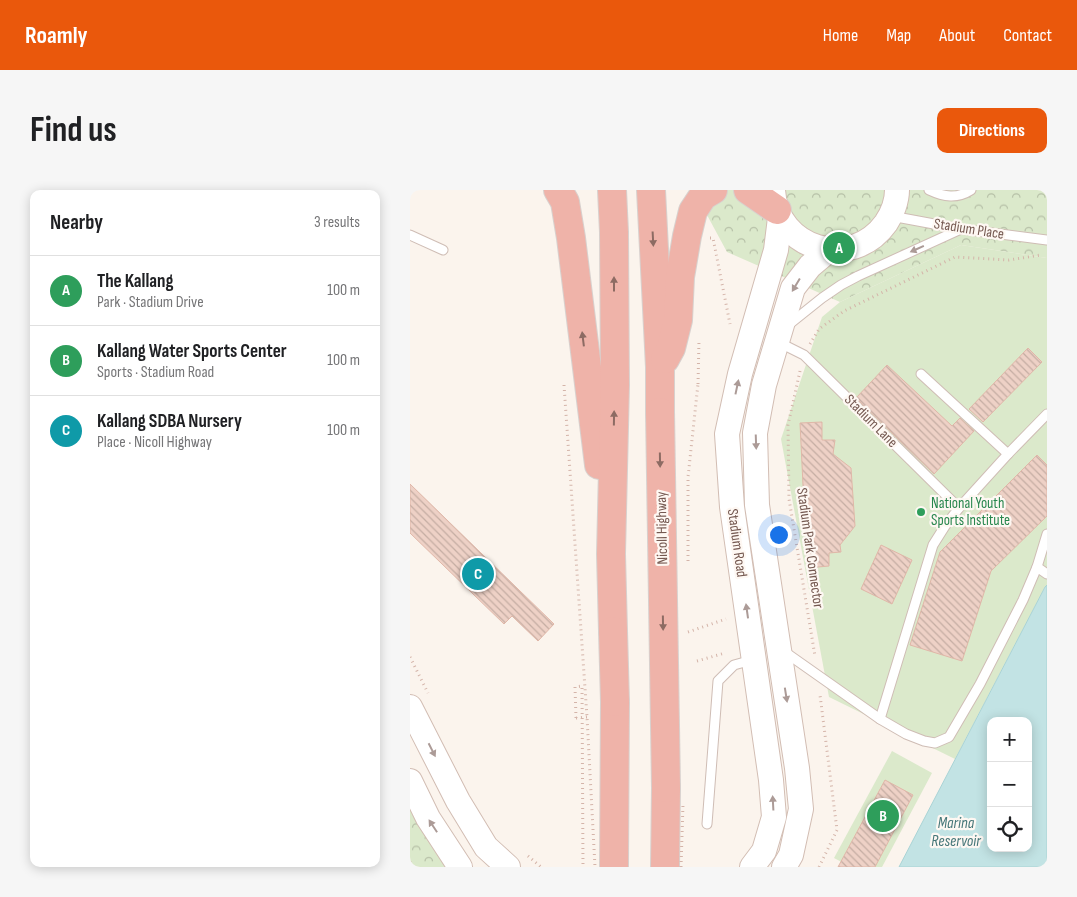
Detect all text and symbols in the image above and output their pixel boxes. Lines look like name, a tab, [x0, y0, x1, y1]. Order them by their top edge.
text: Roamly	[25, 21, 88, 50]
text: Home	[823, 25, 858, 46]
text: Map	[886, 25, 911, 46]
text: About	[939, 25, 975, 46]
text: Contact	[1003, 25, 1052, 46]
button: Directions	[937, 108, 1047, 153]
text: Find us	[30, 109, 117, 152]
text: Nearby	[50, 210, 103, 235]
text: 3 results	[314, 213, 360, 232]
street label: Stadium Place	[933, 214, 1005, 244]
pin: A	[823, 229, 855, 267]
one-way arrow	[650, 231, 658, 247]
one-way arrow	[910, 246, 924, 254]
text: The Kallang	[97, 270, 174, 293]
one-way arrow	[610, 276, 618, 292]
one-way arrow	[792, 279, 801, 292]
text: A	[62, 281, 70, 300]
text: 100 m	[327, 281, 360, 300]
text: Park · Stadium Drive	[97, 293, 204, 312]
one-way arrow	[579, 331, 587, 347]
text: Kallang Water Sports Center	[97, 340, 287, 363]
text: B	[62, 351, 70, 370]
text: 100 m	[327, 351, 360, 370]
text: Sports · Stadium Road	[97, 363, 214, 382]
one-way arrow	[733, 380, 741, 395]
street label: Stadium Lane	[840, 390, 902, 452]
one-way arrow	[610, 409, 618, 425]
text: Kallang SDBA Nursery	[97, 410, 242, 433]
text: C	[62, 421, 70, 440]
text: 100 m	[327, 421, 360, 440]
text: Place · Nicoll Highway	[97, 433, 212, 452]
one-way arrow	[752, 434, 760, 450]
one-way arrow	[657, 453, 665, 469]
street label: Stadium Park Connector	[792, 487, 828, 610]
street label: Nicoll Highway	[652, 491, 672, 565]
place label: National Youth Sports Institute	[931, 494, 1010, 530]
marker: National Youth Sports Institute	[915, 506, 927, 518]
street label: Stadium Road	[723, 508, 751, 578]
your location	[766, 522, 792, 548]
pin: C	[462, 555, 494, 593]
one-way arrow	[743, 603, 751, 619]
one-way arrow	[659, 615, 667, 631]
one-way arrow	[782, 687, 790, 703]
map controls	[987, 717, 1032, 852]
button: +	[987, 717, 1032, 762]
one-way arrow	[428, 743, 436, 758]
button: −	[987, 762, 1032, 807]
one-way arrow	[768, 795, 776, 811]
pin: B	[867, 797, 899, 835]
button: locate	[987, 807, 1032, 852]
water label: Marina Reservoir	[931, 814, 981, 851]
one-way arrow	[429, 820, 438, 833]

